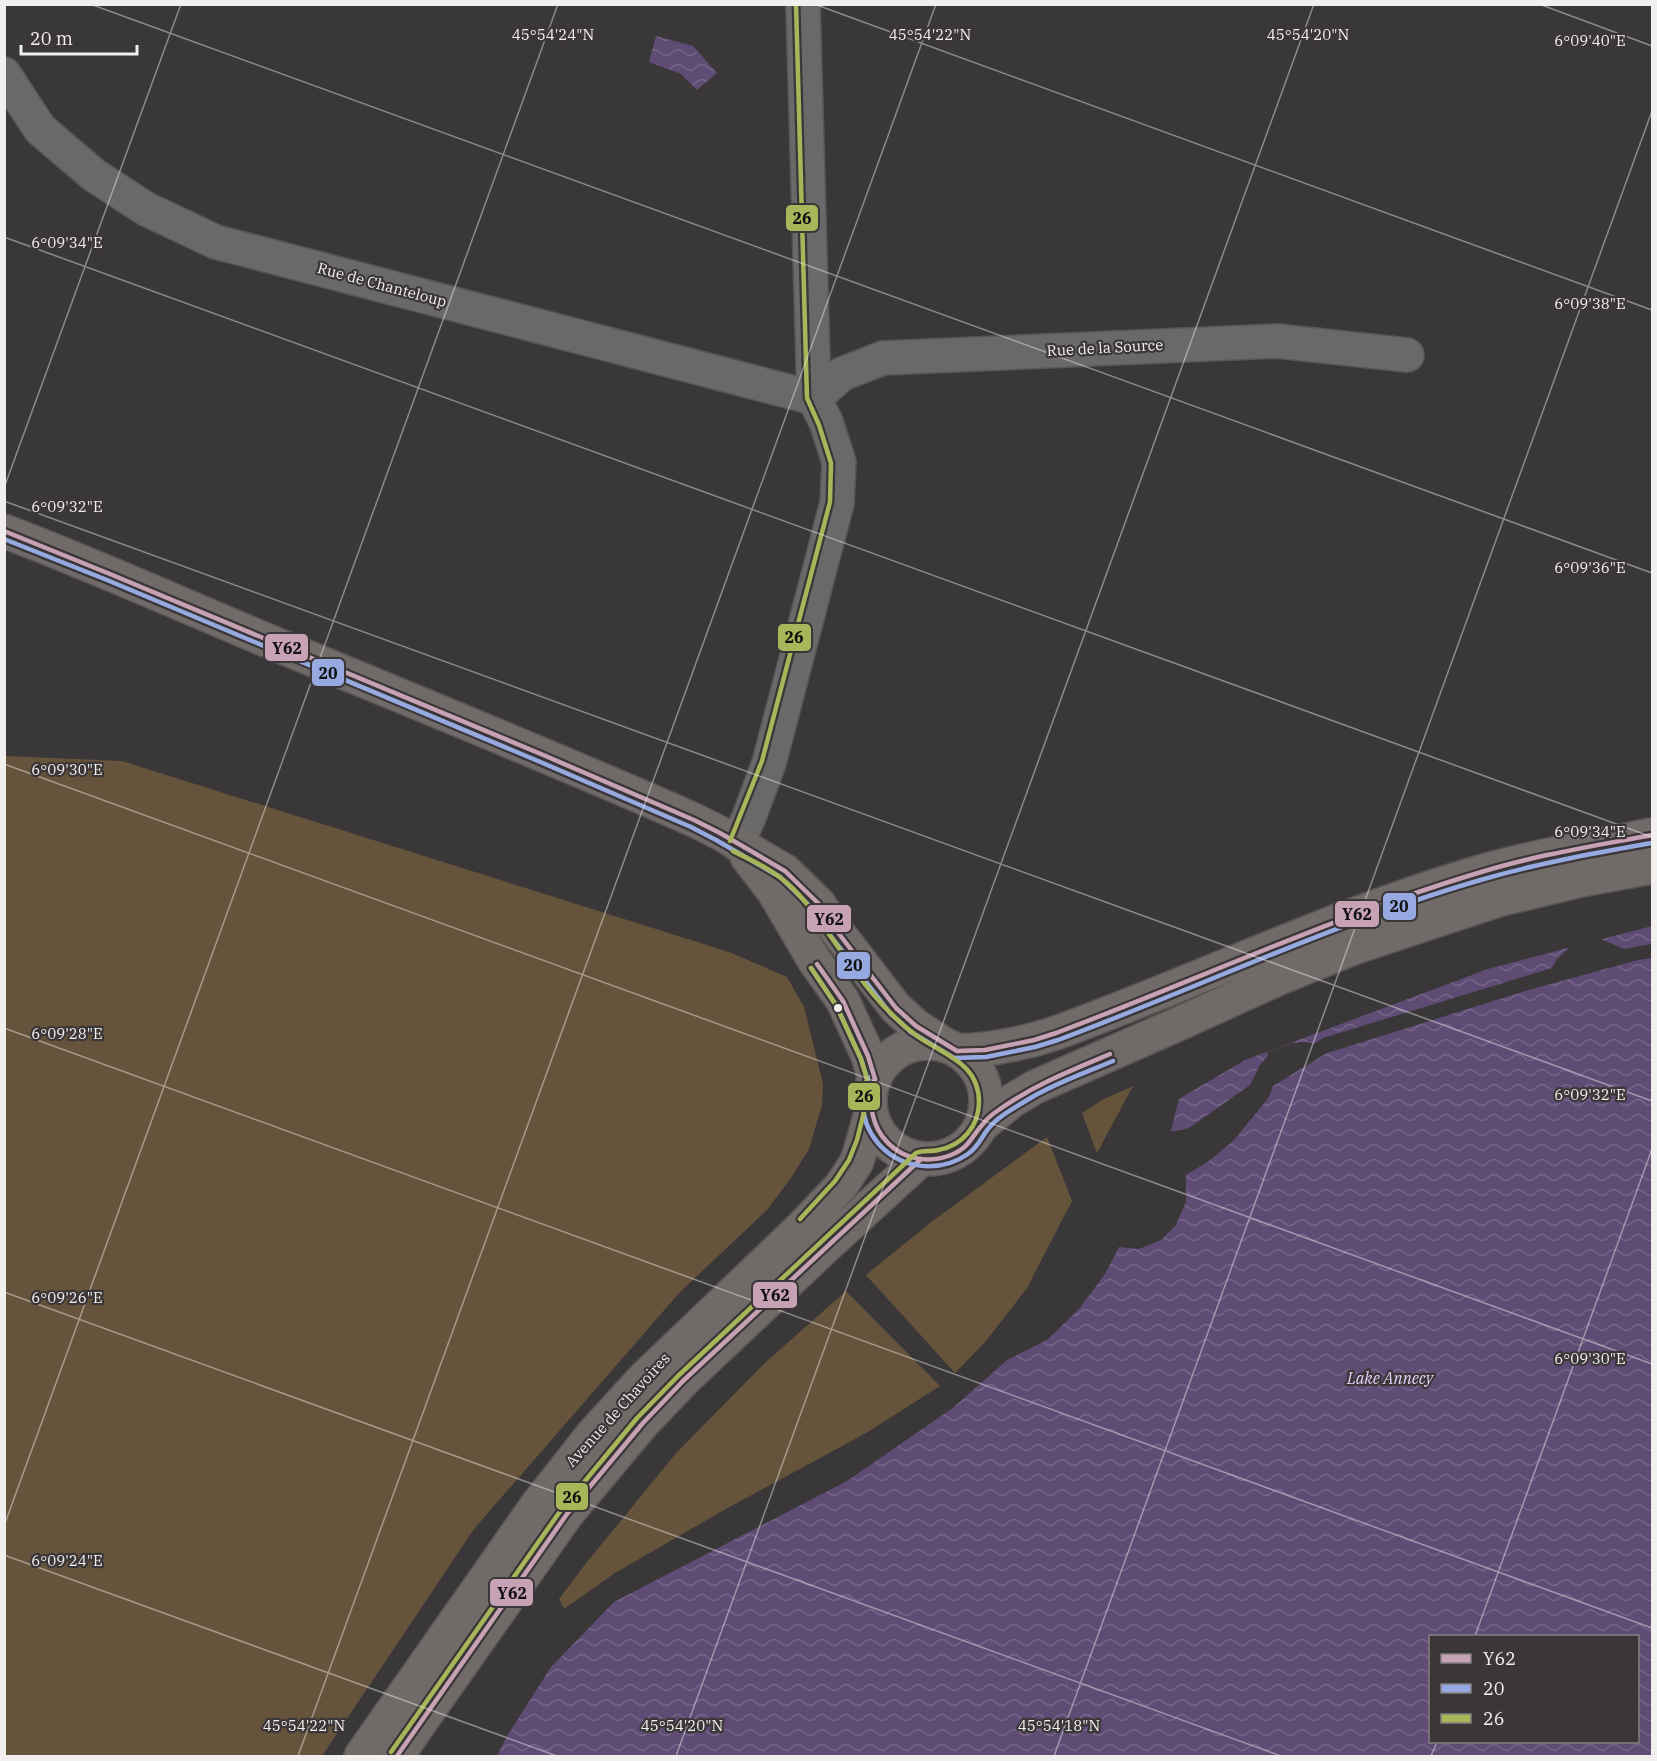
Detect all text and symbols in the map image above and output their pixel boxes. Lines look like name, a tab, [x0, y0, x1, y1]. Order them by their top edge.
scale bar	[21, 18, 136, 56]
text: 45°54'24"N	[512, 25, 594, 44]
text: 45°54'22"N	[889, 25, 971, 44]
text: 45°54'20"N	[1267, 25, 1349, 44]
text: 20 m	[30, 27, 73, 50]
text: 6°09'40"E	[1554, 31, 1626, 50]
line badge: 26	[785, 204, 819, 232]
text: 26	[792, 208, 812, 228]
text: 6°09'34"E	[31, 233, 103, 252]
street label: Rue de Chanteloup	[315, 258, 449, 311]
text: 6°09'38"E	[1554, 294, 1626, 313]
street label: Rue de la Source	[1046, 335, 1164, 360]
text: 6°09'32"E	[31, 497, 103, 516]
text: 6°09'36"E	[1554, 558, 1626, 577]
line badge: 26	[777, 623, 812, 652]
text: 26	[784, 627, 804, 647]
line badge: Y62	[264, 633, 309, 662]
text: Y62	[272, 638, 302, 658]
line badge: 20	[311, 658, 345, 687]
text: 20	[318, 663, 338, 683]
text: 6°09'30"E	[31, 760, 103, 779]
text: 6°09'34"E	[1554, 822, 1626, 841]
line badge: 20	[1382, 892, 1417, 921]
text: 20	[1389, 896, 1409, 916]
line badge: Y62	[1334, 900, 1380, 928]
line badge: Y62	[806, 904, 852, 933]
text: Y62	[1342, 904, 1372, 924]
text: Y62	[814, 909, 844, 929]
line badge: 20	[836, 951, 871, 980]
text: 20	[843, 955, 863, 975]
unlabelled marker	[832, 1002, 844, 1014]
text: 6°09'28"E	[31, 1024, 103, 1043]
line badge: 26	[847, 1082, 881, 1111]
text: 6°09'32"E	[1554, 1085, 1626, 1104]
text: 26	[854, 1086, 874, 1106]
line badge: Y62	[752, 1281, 798, 1309]
text: Y62	[760, 1285, 790, 1305]
text: 6°09'26"E	[31, 1288, 103, 1307]
street label: Avenue de Chavoires	[561, 1349, 674, 1471]
text: 6°09'30"E	[1554, 1349, 1626, 1368]
water label: Lake Annecy	[1346, 1368, 1435, 1388]
line badge: 26	[555, 1482, 589, 1511]
text: 26	[562, 1487, 582, 1507]
text: 6°09'24"E	[31, 1551, 103, 1570]
line badge: Y62	[489, 1578, 534, 1607]
text: Y62	[497, 1583, 527, 1603]
legend	[1429, 1635, 1639, 1743]
text: Y62	[1483, 1647, 1516, 1670]
text: 20	[1483, 1677, 1505, 1700]
text: 26	[1483, 1707, 1505, 1730]
text: 45°54'22"N	[263, 1716, 345, 1735]
text: 45°54'20"N	[641, 1716, 723, 1735]
text: 45°54'18"N	[1018, 1716, 1100, 1735]

